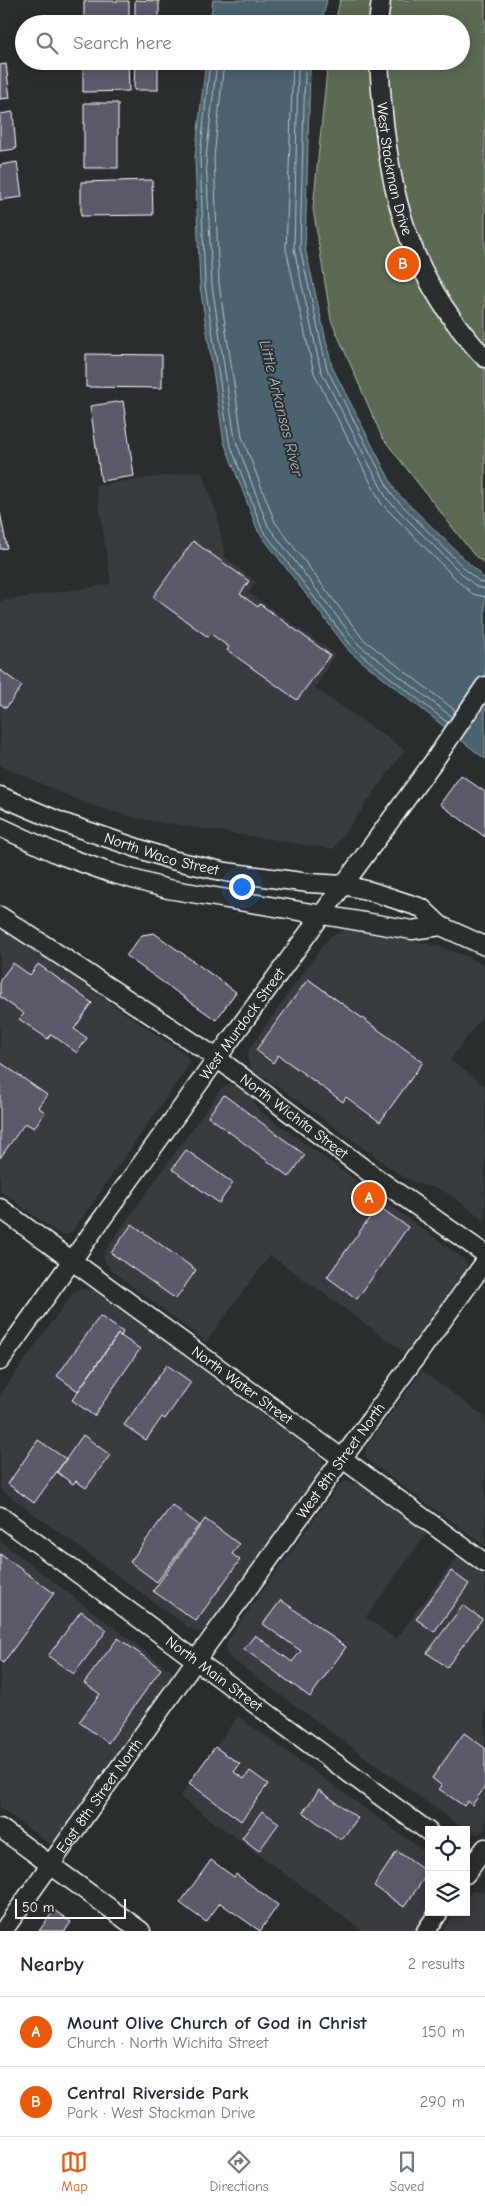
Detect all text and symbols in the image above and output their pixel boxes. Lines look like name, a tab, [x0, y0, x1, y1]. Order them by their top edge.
search box	[15, 15, 470, 70]
icon: search	[33, 29, 61, 57]
text: Search here	[73, 32, 172, 54]
street label: West Stackman Drive	[373, 102, 417, 238]
pin: B	[387, 245, 419, 283]
water label: Little Arkansas River	[255, 338, 307, 479]
street label: North Waco Street	[102, 829, 221, 879]
your location	[229, 874, 255, 900]
street label: West Murdock Street	[196, 964, 289, 1083]
street label: North Wichita Street	[237, 1070, 352, 1163]
pin: A	[353, 1179, 385, 1217]
street label: North Water Street	[188, 1342, 297, 1429]
street label: West 8th Street North	[293, 1399, 389, 1522]
street label: North Main Street	[162, 1632, 267, 1716]
street label: East 8th Street North	[52, 1735, 146, 1856]
map controls	[425, 1826, 470, 1916]
button: locate	[425, 1826, 470, 1871]
button: layers	[425, 1871, 470, 1916]
scale bar	[15, 1896, 126, 1919]
text: 50 m	[22, 1899, 54, 1916]
text: Nearby	[20, 1952, 84, 1976]
text: 2 results	[408, 1955, 465, 1973]
text: Mount Olive Church of God in Christ	[67, 2012, 367, 2034]
text: A	[32, 2023, 40, 2041]
text: 150 m	[422, 2023, 465, 2041]
text: Church · North Wichita Street	[67, 2034, 268, 2052]
text: Central Riverside Park	[67, 2082, 249, 2104]
text: B	[31, 2093, 41, 2111]
text: 290 m	[420, 2093, 465, 2111]
text: Park · West Stackman Drive	[67, 2104, 255, 2122]
tab: Map	[60, 2148, 88, 2195]
tab: Directions	[209, 2148, 269, 2195]
tab: Saved	[390, 2148, 425, 2195]

